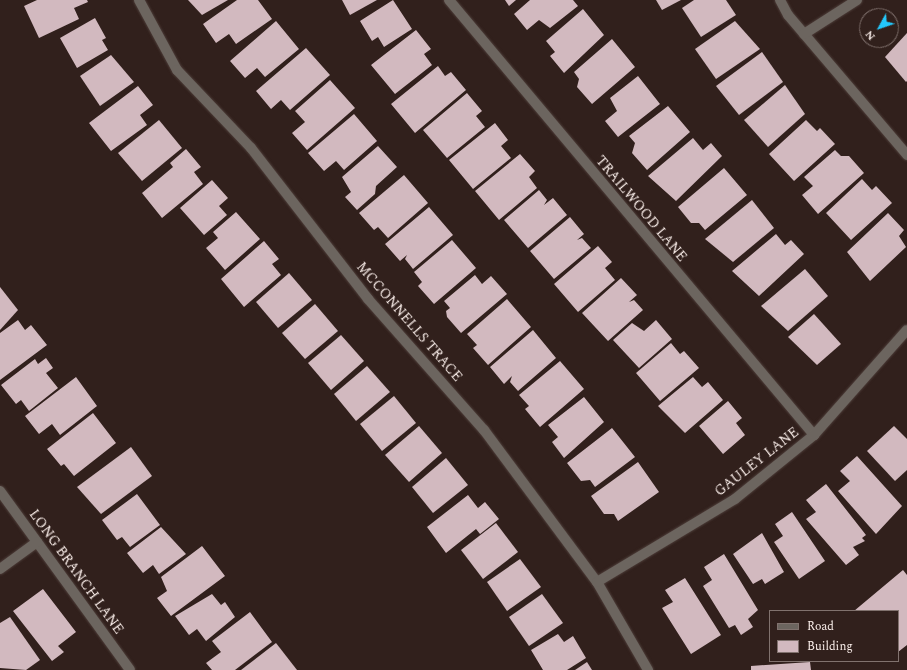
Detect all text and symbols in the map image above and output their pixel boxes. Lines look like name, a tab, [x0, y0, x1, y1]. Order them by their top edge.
north arrow	[859, 8, 899, 48]
text: N	[861, 26, 880, 44]
street label: TRAILWOOD LANE	[592, 153, 690, 265]
street label: MCCONNELLS TRACE	[353, 259, 465, 385]
street label: GAULEY LANE	[712, 424, 802, 500]
street label: LONG BRANCH LANE	[25, 506, 127, 638]
legend	[769, 610, 899, 662]
text: Road	[807, 617, 834, 636]
text: Building	[807, 637, 853, 656]

